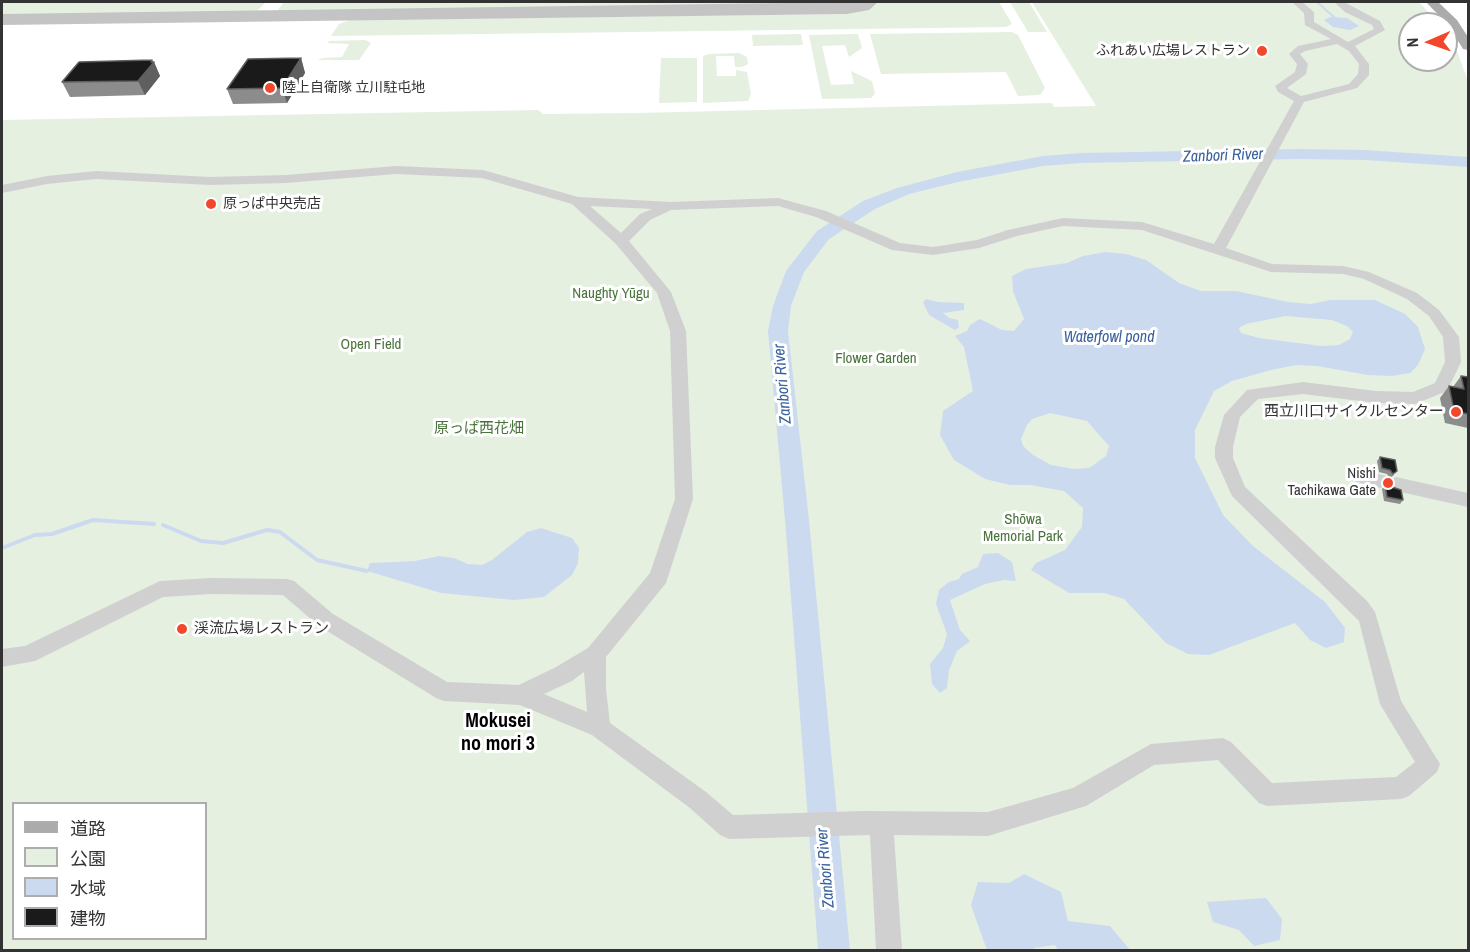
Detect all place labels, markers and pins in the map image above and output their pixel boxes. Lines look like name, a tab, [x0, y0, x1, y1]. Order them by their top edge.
place label: ふれあい広場レストラン	[1096, 43, 1250, 59]
marker: ふれあい広場レストラン	[1255, 44, 1269, 58]
place label: 陸上自衛隊 立川駐屯地	[282, 80, 425, 96]
marker: 陸上自衛隊 立川駐屯地	[263, 81, 277, 95]
place label: 原っぱ中央売店	[223, 196, 321, 212]
marker: 原っぱ中央売店	[204, 197, 218, 211]
place label: 西立川口サイクルセンター	[1264, 403, 1444, 421]
marker: 西立川口サイクルセンター	[1449, 405, 1463, 419]
place label: Nishi Tachikawa Gate	[1288, 465, 1376, 500]
marker: Nishi Tachikawa Gate	[1381, 476, 1395, 490]
place label: 渓流広場レストラン	[194, 620, 329, 638]
marker: 渓流広場レストラン	[175, 622, 189, 636]

